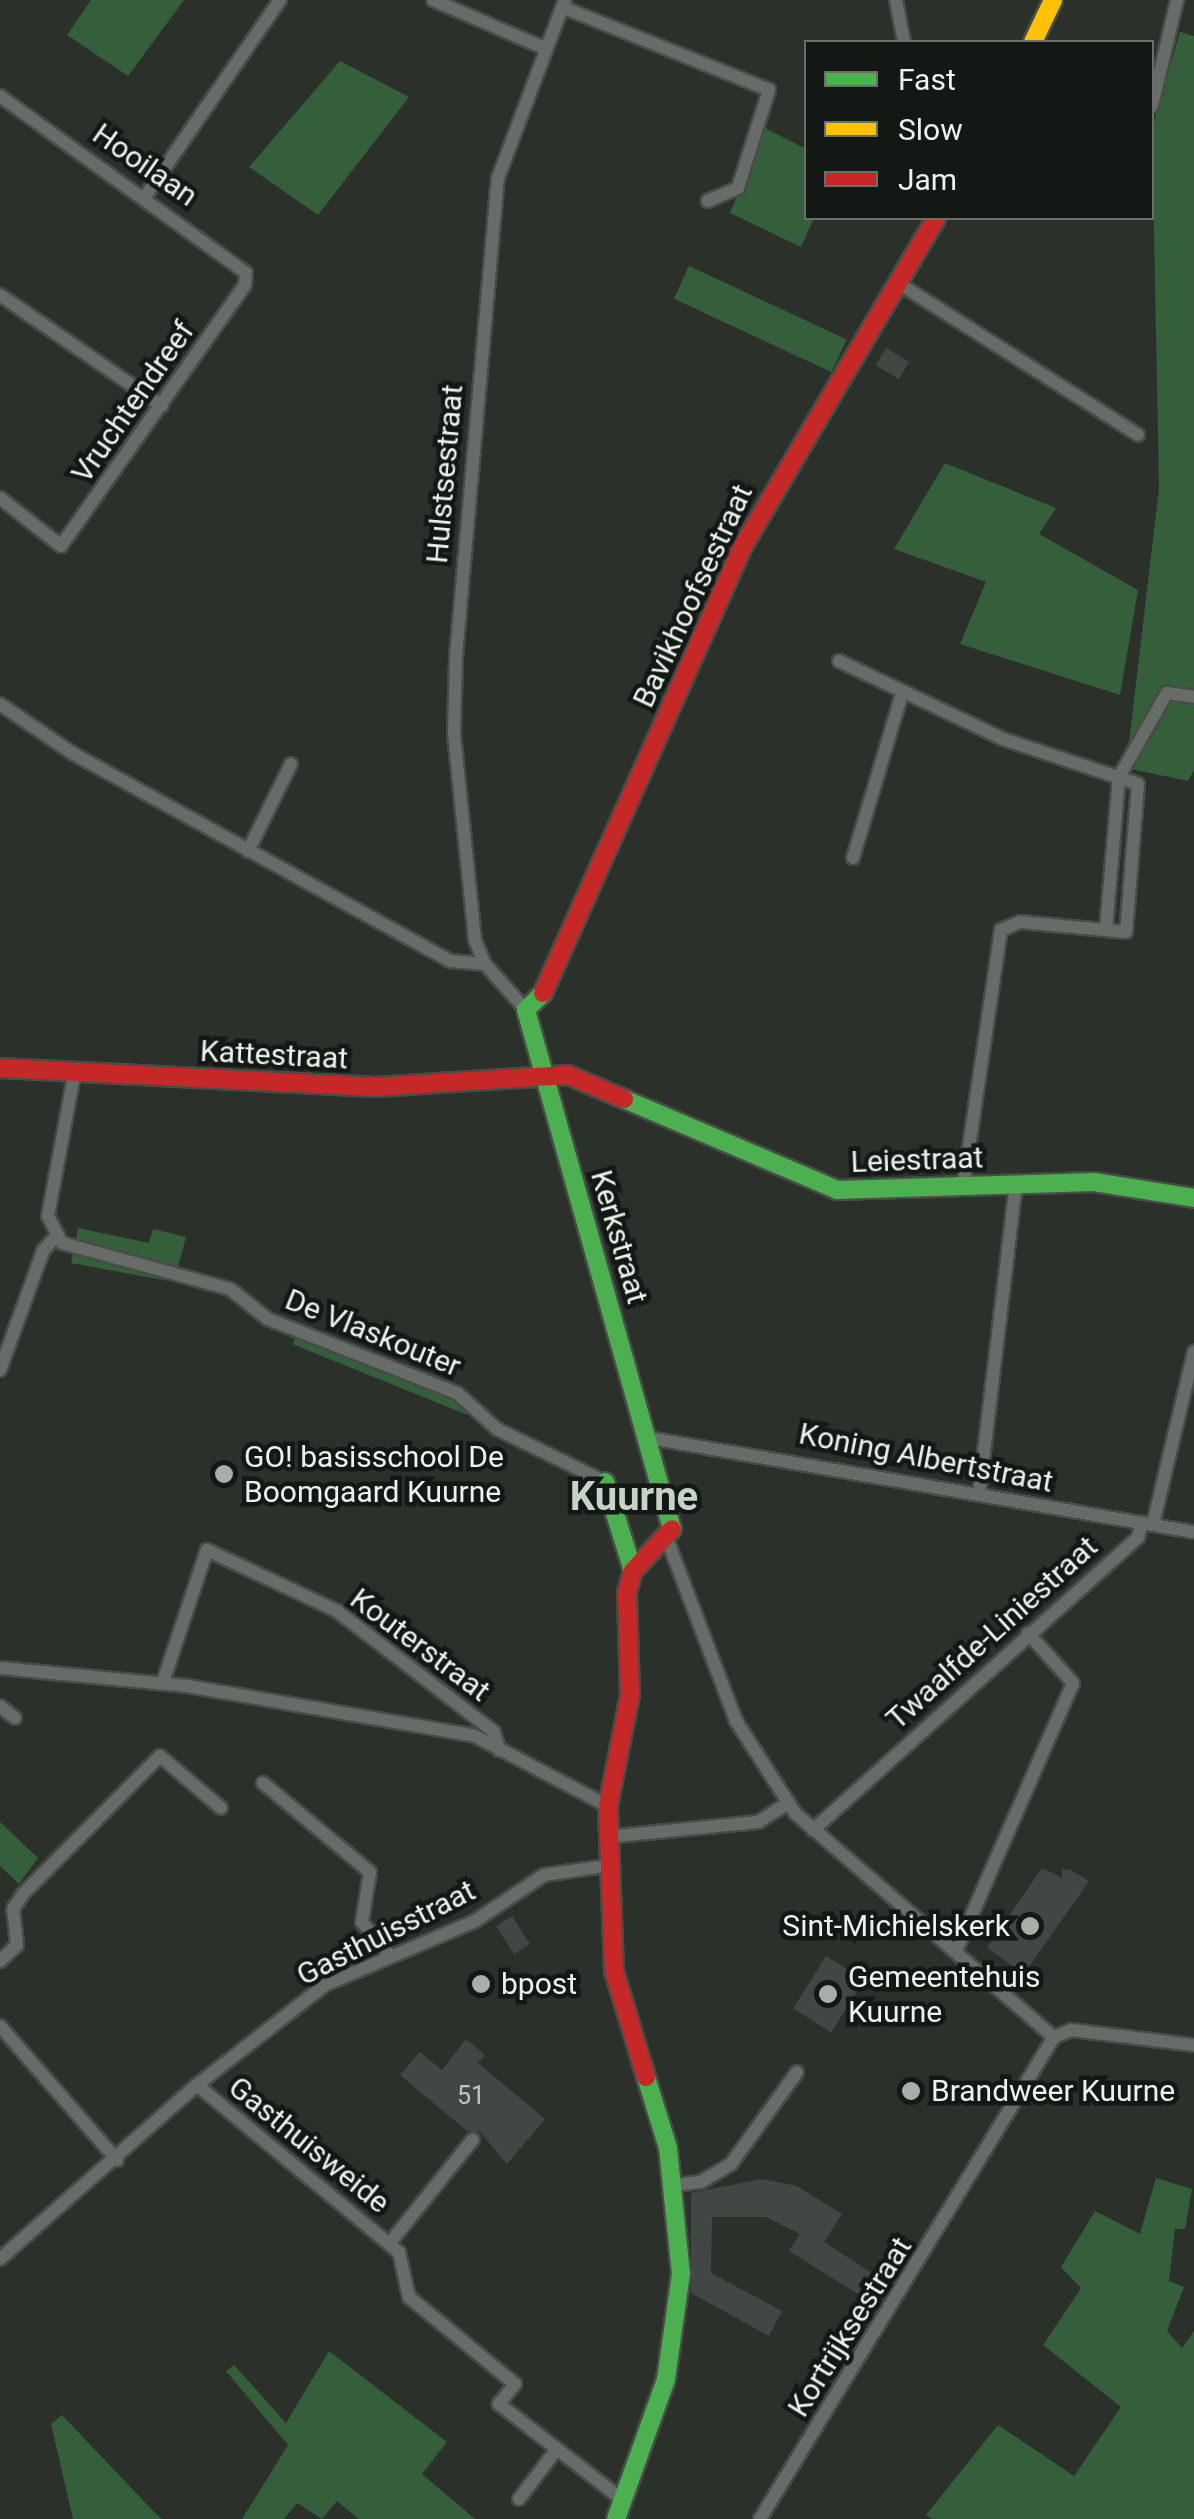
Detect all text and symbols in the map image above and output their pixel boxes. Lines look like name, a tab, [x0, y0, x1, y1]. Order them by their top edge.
legend	[804, 40, 1154, 220]
text: Fast	[898, 62, 956, 97]
text: Slow	[898, 112, 963, 147]
street label: Hooilaan	[86, 116, 204, 214]
text: Jam	[898, 162, 957, 197]
street label: Vruchtendreef	[64, 314, 202, 490]
street label: Hulstsestraat	[419, 383, 471, 565]
street label: Bavikhoofsestraat	[626, 479, 760, 713]
street label: Kattestraat	[199, 1033, 349, 1077]
street label: Leiestraat	[850, 1140, 984, 1180]
street label: Kerkstraat	[583, 1166, 655, 1308]
street label: De Vlaskouter	[280, 1281, 466, 1385]
street label: Koning Albertstraat	[796, 1416, 1056, 1500]
place label: GO! basisschool De Boomgaard Kuurne	[244, 1439, 504, 1510]
marker: GO! basisschool De Boomgaard Kuurne	[213, 1463, 235, 1485]
district label: Kuurne	[570, 1473, 698, 1521]
street label: Twaalfde-Liniestraat	[879, 1529, 1105, 1737]
street label: Kouterstraat	[343, 1581, 497, 1709]
street label: Gasthuisstraat	[291, 1873, 481, 1993]
place label: Sint-Michielskerk	[782, 1908, 1010, 1944]
marker: Sint-Michielskerk	[1019, 1915, 1041, 1937]
place label: Gemeentehuis Kuurne	[848, 1959, 1041, 2030]
place label: bpost	[501, 1966, 577, 2002]
marker: bpost	[470, 1973, 492, 1995]
marker: Gemeentehuis Kuurne	[817, 1983, 839, 2005]
street label: Gasthuisweide	[221, 2069, 397, 2221]
place label: Brandweer Kuurne	[931, 2073, 1175, 2109]
marker: Brandweer Kuurne	[900, 2080, 922, 2102]
house number: 51	[457, 2081, 485, 2111]
street label: Kortrijksestraat	[780, 2231, 920, 2423]

